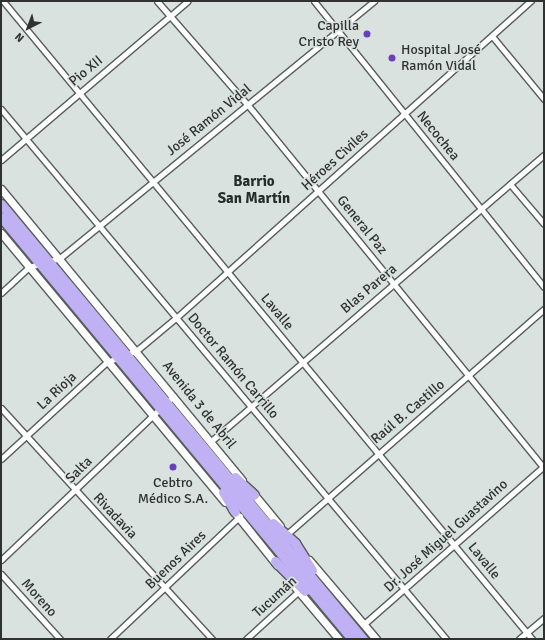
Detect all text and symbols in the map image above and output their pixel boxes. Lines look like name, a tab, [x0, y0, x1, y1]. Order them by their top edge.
north arrow	[8, 8, 48, 48]
place label: Capilla Cristo Rey	[298, 18, 359, 50]
marker: Capilla Cristo Rey	[362, 29, 372, 39]
text: N	[12, 30, 27, 45]
place label: Hospital José Ramón Vidal	[401, 42, 481, 74]
street label: Pio XII	[66, 52, 106, 90]
marker: Hospital José Ramón Vidal	[386, 52, 398, 64]
street label: José Ramón Vidal	[163, 80, 255, 160]
street label: Necochea	[413, 108, 463, 164]
street label: Héroes Civiles	[298, 126, 372, 194]
district label: Barrio San Martín	[218, 172, 290, 207]
street label: General Paz	[333, 192, 391, 258]
street label: Blas Parera	[338, 261, 400, 317]
street label: Lavalle	[257, 290, 297, 334]
street label: Doctor Ramón Carrillo	[184, 310, 282, 422]
street label: Avenida 3 de Abril	[159, 358, 239, 452]
street label: La Rioja	[34, 369, 80, 413]
street label: Raúl B. Castillo	[368, 376, 448, 448]
street label: Salta	[62, 453, 96, 487]
marker: Cebtro Médico S.A.	[167, 461, 179, 473]
place label: Cebtro Médico S.A.	[138, 475, 208, 508]
street label: Dr. José Miguel Guastavino	[381, 476, 511, 596]
street label: Rivadavia	[89, 489, 141, 543]
street label: Buenos Aires	[142, 527, 210, 593]
street label: Lavalle	[464, 539, 504, 583]
street label: Tucumán	[249, 573, 301, 621]
street label: Moreno	[18, 576, 60, 620]

